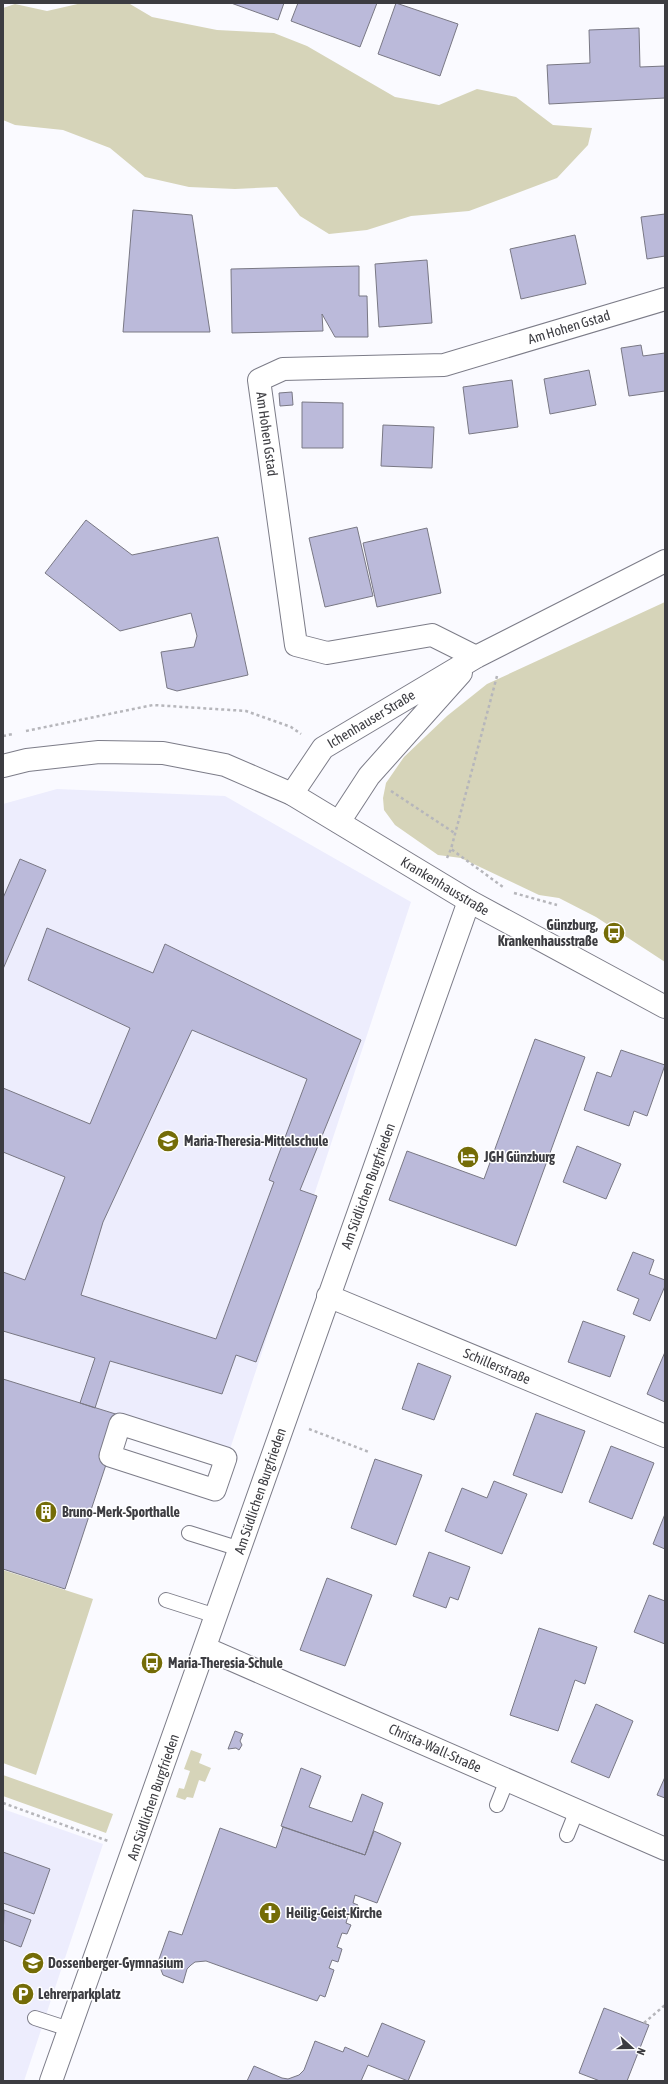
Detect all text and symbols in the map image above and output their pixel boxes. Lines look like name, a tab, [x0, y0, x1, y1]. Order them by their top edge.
street label: Am Hohen Gstad	[526, 307, 612, 347]
street label: Am Hohen Gstad	[253, 391, 281, 477]
street label: Ichenhauser Straße	[324, 687, 418, 751]
street label: Krankenhausstraße	[398, 853, 492, 919]
place label: Günzburg, Krankenhausstraße	[498, 917, 598, 949]
bus stop icon: Günzburg, Krankenhausstraße	[601, 920, 627, 946]
street label: Am Südlichen Burgfrieden	[338, 1121, 398, 1251]
school or university icon: Maria-Theresia-Mittelschule	[155, 1128, 181, 1154]
place label: Maria-Theresia-Mittelschule	[184, 1133, 328, 1149]
hotel icon: JGH Günzburg	[455, 1144, 481, 1170]
place label: JGH Günzburg	[483, 1149, 556, 1165]
street label: Schillerstraße	[461, 1345, 533, 1387]
street label: Am Südlichen Burgfrieden	[231, 1426, 289, 1556]
building icon: Bruno-Merk-Sporthalle	[33, 1499, 59, 1525]
place label: Bruno-Merk-Sporthalle	[62, 1504, 180, 1520]
bus stop icon: Maria-Theresia-Schule	[139, 1650, 165, 1676]
place label: Maria-Theresia-Schule	[168, 1655, 283, 1671]
street label: Christa-Wall-Straße	[386, 1720, 484, 1776]
street label: Am Südlichen Burgfrieden	[124, 1732, 182, 1862]
church icon: Heilig-Geist-Kirche	[257, 1900, 283, 1926]
place label: Heilig-Geist-Kirche	[286, 1905, 382, 1921]
school or university icon: Dossenberger-Gymnasium	[20, 1950, 46, 1976]
place label: Dossenberger-Gymnasium	[48, 1955, 183, 1971]
parking icon: Lehrerparkplatz	[10, 1981, 36, 2007]
place label: Lehrerparkplatz	[38, 1986, 121, 2002]
north arrow	[612, 2028, 652, 2068]
text: N	[635, 2046, 648, 2057]

